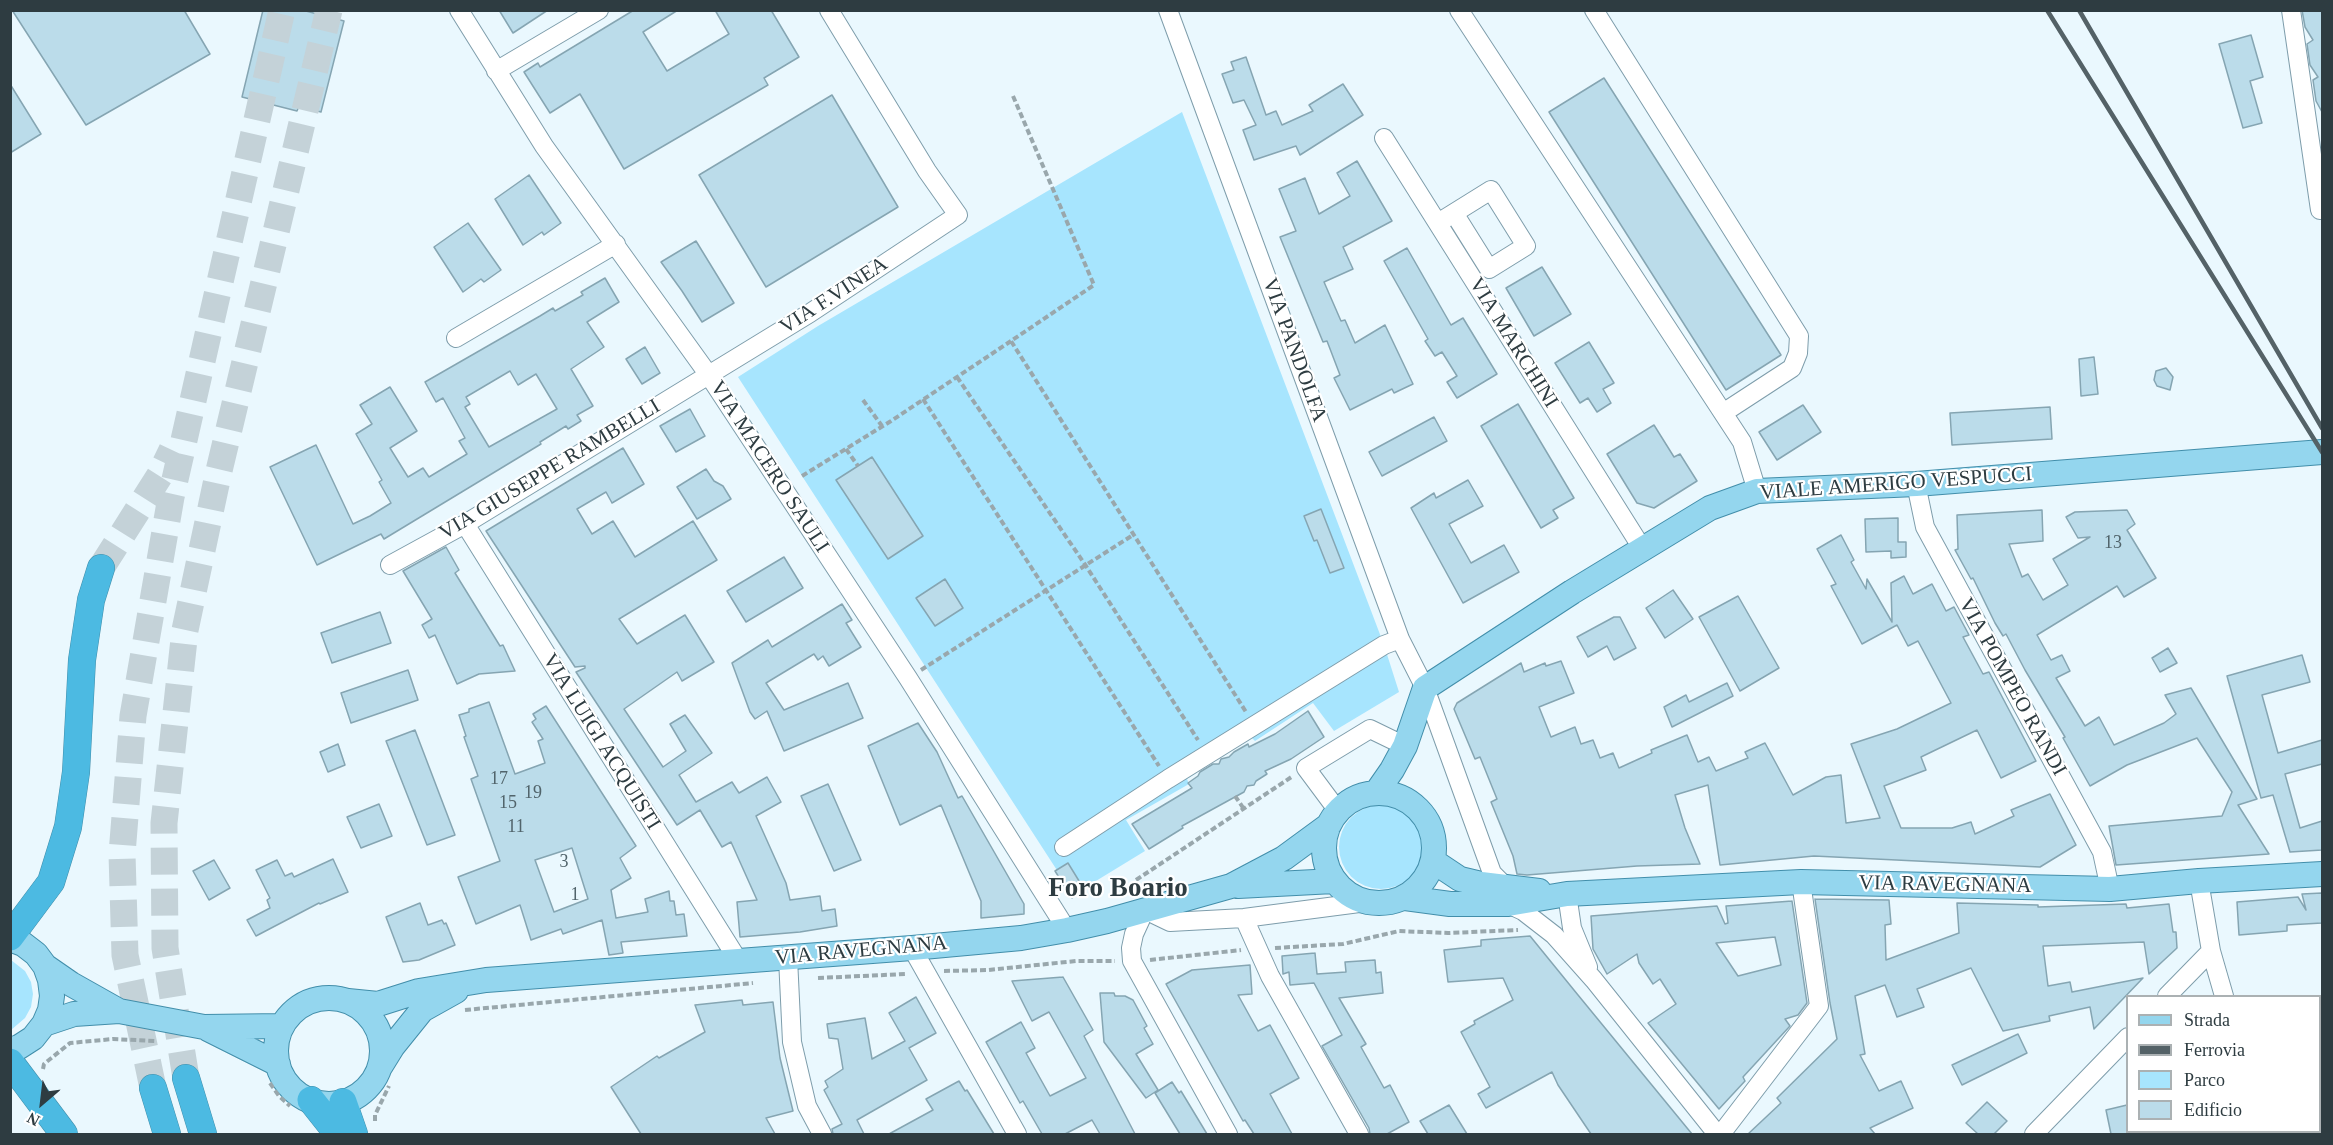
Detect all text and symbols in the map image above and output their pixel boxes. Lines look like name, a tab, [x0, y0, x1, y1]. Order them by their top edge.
street label: VIA F.VINEA	[776, 252, 892, 340]
street label: VIA MARCHINI	[1463, 273, 1563, 413]
street label: VIA PANDOLFA	[1256, 275, 1332, 425]
street label: VIA MACERO SAULI	[704, 376, 834, 558]
street label: VIA GIUSEPPE RAMBELLI	[435, 394, 665, 546]
street label: VIALE AMERIGO VESPUCCI	[1759, 462, 2033, 506]
house number: 13	[2104, 532, 2122, 554]
street label: VIA POMPEO RANDI	[1953, 594, 2071, 780]
street label: VIA LUIGI ACQUISTI	[537, 649, 665, 835]
house number: 17	[490, 768, 508, 790]
house number: 19	[524, 782, 542, 804]
house number: 15	[499, 792, 517, 814]
house number: 11	[507, 816, 525, 838]
house number: 3	[560, 851, 568, 873]
street label: VIA RAVEGNANA	[1858, 871, 2032, 899]
district label: Foro Boario	[1048, 873, 1188, 905]
house number: 1	[570, 884, 580, 906]
street label: VIA RAVEGNANA	[774, 931, 948, 971]
legend	[2126, 995, 2321, 1133]
text: Strada	[2184, 1010, 2230, 1030]
text: Ferrovia	[2184, 1040, 2245, 1060]
text: Parco	[2184, 1070, 2225, 1090]
north arrow	[12, 1073, 72, 1133]
text: Edificio	[2184, 1100, 2242, 1120]
text: N	[24, 1109, 42, 1130]

